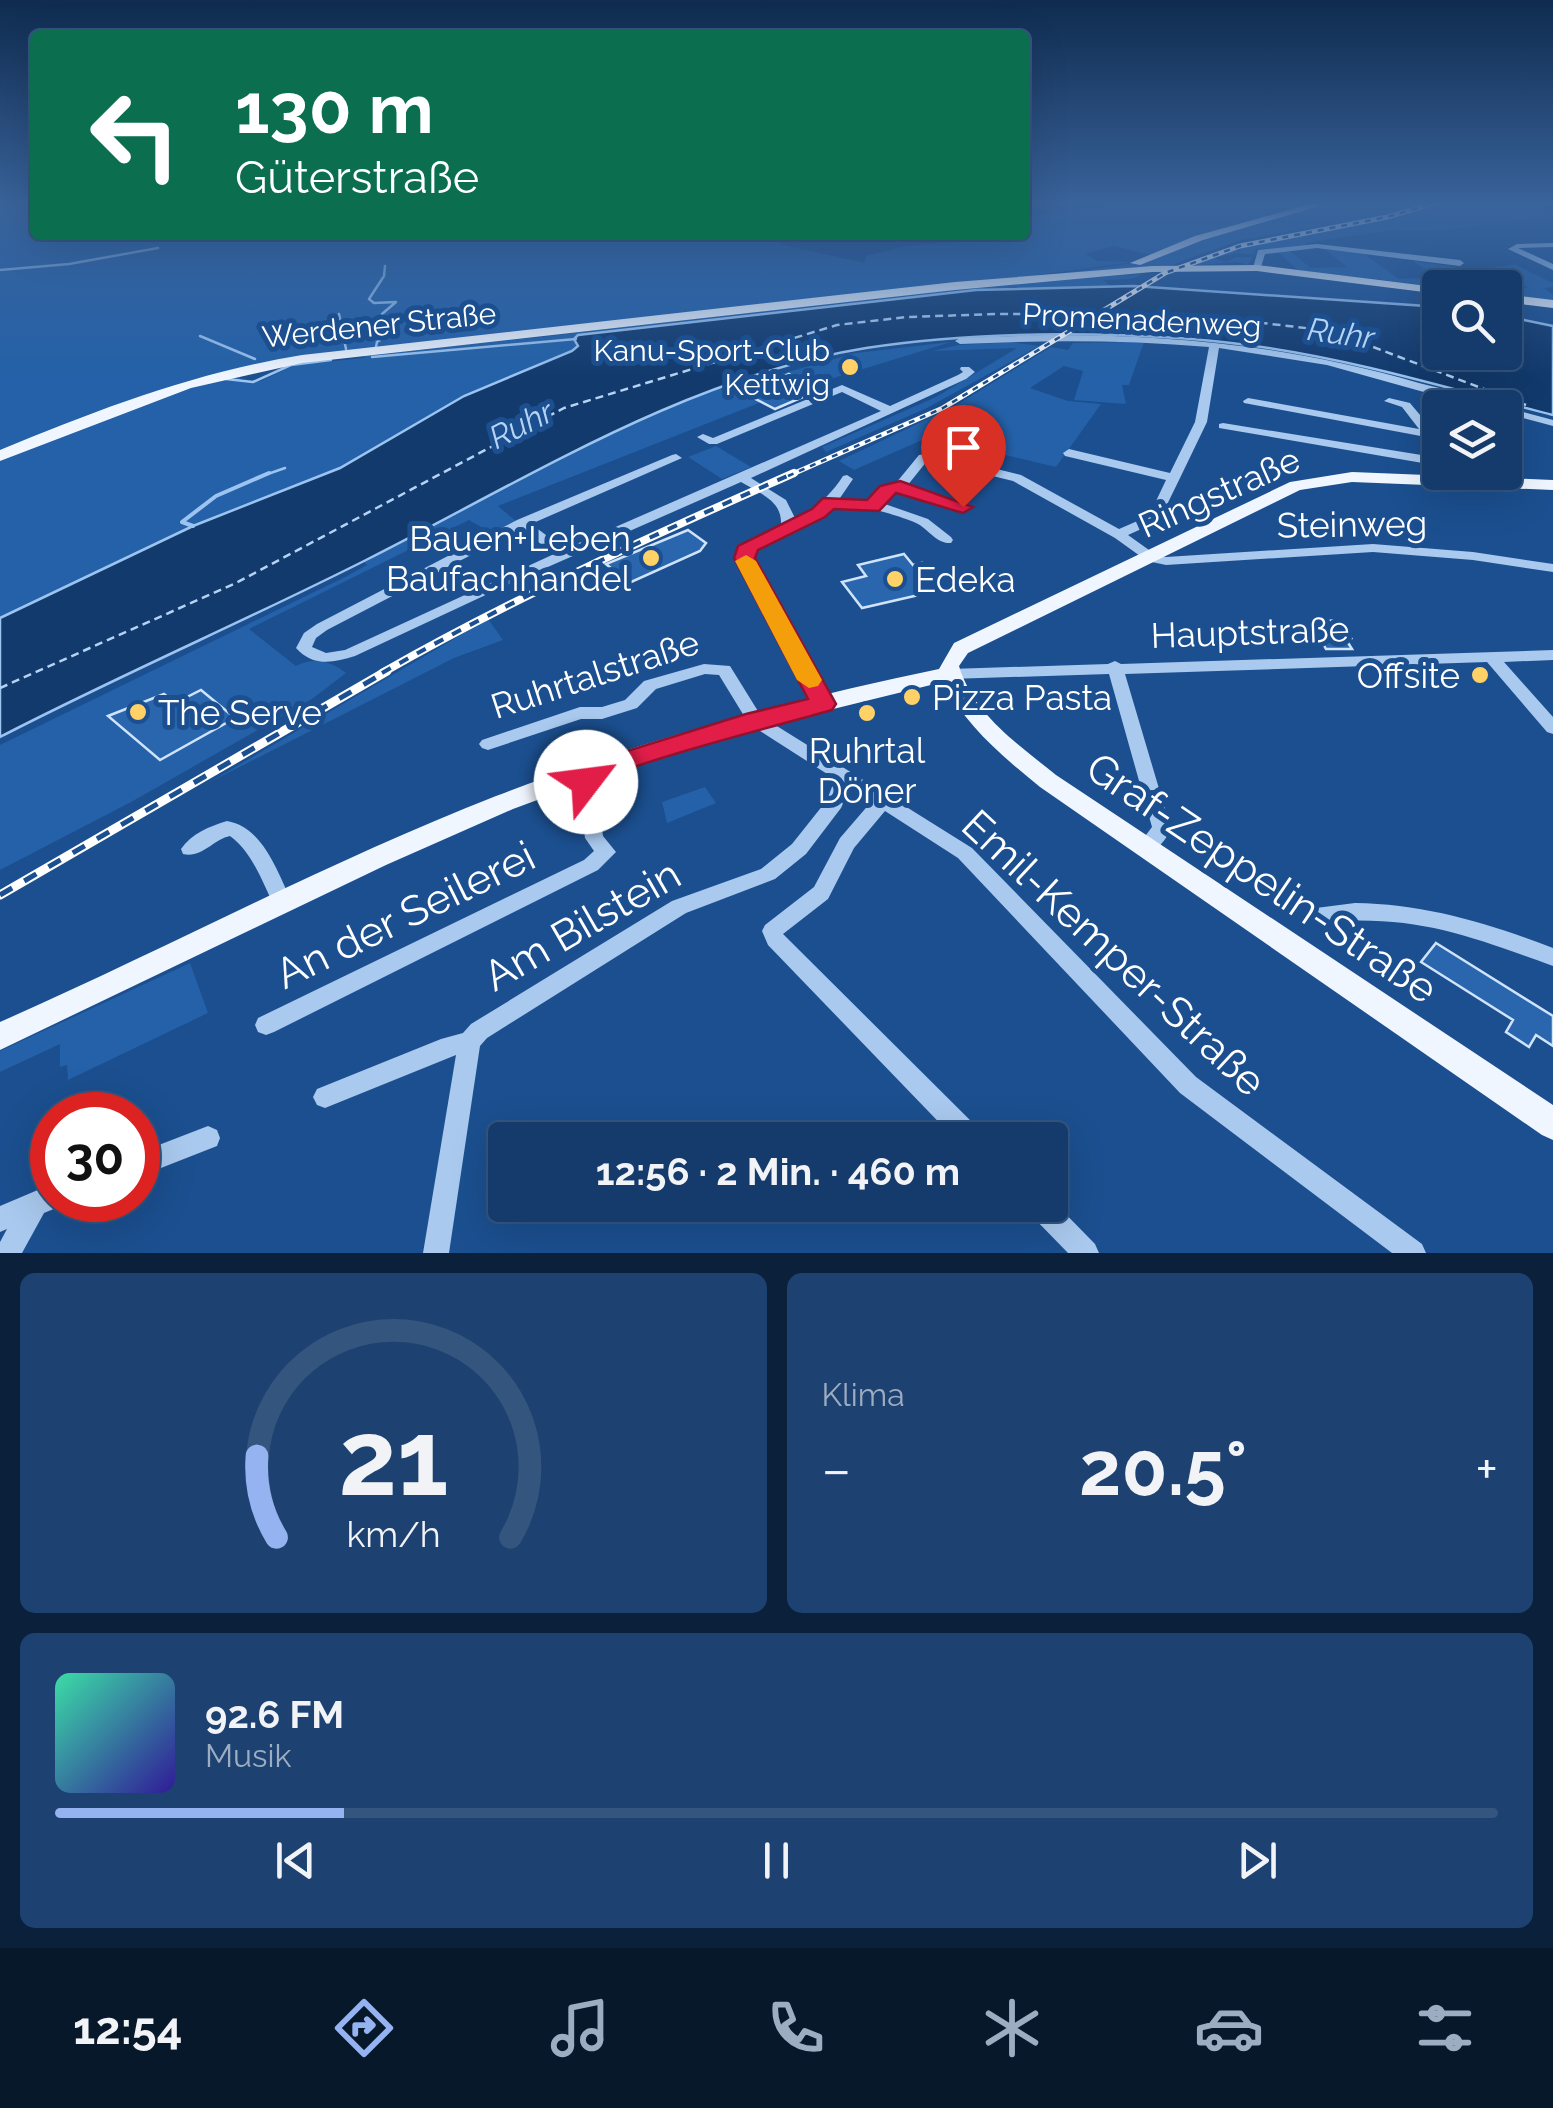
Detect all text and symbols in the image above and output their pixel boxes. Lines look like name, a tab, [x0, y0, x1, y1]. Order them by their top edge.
text: 130 m	[235, 67, 434, 149]
icon: left	[70, 70, 200, 200]
text: Güterstraße	[235, 151, 479, 204]
map controls	[1422, 270, 1522, 490]
button: search	[1422, 270, 1522, 370]
street label: Werdener Straße	[260, 295, 498, 355]
street label: Promenadenweg	[1022, 296, 1262, 344]
water label: Ruhr	[1305, 310, 1378, 356]
place label: Kanu-Sport-Club Kettwig	[594, 333, 830, 402]
marker: Kanu-Sport-Club Kettwig	[839, 356, 861, 378]
button: layers	[1422, 390, 1522, 490]
water label: Ruhr	[483, 392, 560, 456]
pin	[921, 405, 1006, 508]
icon: arrive	[936, 420, 991, 475]
street label: Ringstraße	[1132, 438, 1306, 546]
street label: Steinweg	[1276, 502, 1428, 546]
place label: Bauen+Leben Baufachhandel	[386, 518, 631, 599]
marker: Bauen+Leben Baufachhandel	[640, 547, 662, 569]
place label: Edeka	[915, 559, 1016, 600]
marker: Edeka	[884, 568, 906, 590]
street label: Hauptstraße	[1150, 608, 1350, 656]
street label: Ruhrtalstraße	[486, 621, 704, 727]
place label: Offsite	[1357, 655, 1460, 696]
marker: Offsite	[1469, 664, 1491, 686]
place label: Pizza Pasta	[932, 677, 1112, 718]
marker: Pizza Pasta	[901, 686, 923, 708]
place label: The Serve	[158, 692, 322, 733]
marker: The Serve	[127, 701, 149, 723]
marker: Ruhrtal Döner	[856, 702, 878, 724]
position arrow	[534, 730, 638, 834]
place label: Ruhrtal Döner	[809, 730, 926, 811]
street label: Graf-Zeppelin-Straße	[1077, 742, 1447, 1014]
street label: Emil-Kemper-Straße	[952, 800, 1276, 1106]
street label: An der Seilerei	[267, 831, 543, 999]
street label: Am Bilstein	[475, 849, 689, 1001]
speed limit sign: 30	[30, 1092, 160, 1222]
text: 12:56 · 2 Min. · 460 m	[596, 1149, 960, 1194]
text: Klima	[822, 1376, 905, 1413]
text: 21	[338, 1397, 448, 1519]
text: 20.5°	[1079, 1424, 1247, 1513]
text: −	[822, 1437, 851, 1502]
text: +	[1475, 1437, 1498, 1502]
text: km/h	[346, 1513, 440, 1555]
text: 92.6 FM	[205, 1692, 344, 1737]
text: Musik	[205, 1737, 291, 1774]
icon: previous	[268, 1833, 323, 1888]
icon: pause	[749, 1833, 804, 1888]
icon: next	[1230, 1833, 1285, 1888]
icon: directions	[329, 1993, 399, 2063]
icon: music	[545, 1993, 615, 2063]
icon: phone	[761, 1993, 831, 2063]
icon: climate	[977, 1993, 1047, 2063]
icon: car	[1194, 1993, 1264, 2063]
icon: filters	[1410, 1993, 1480, 2063]
text: 12:54	[73, 2002, 182, 2055]

